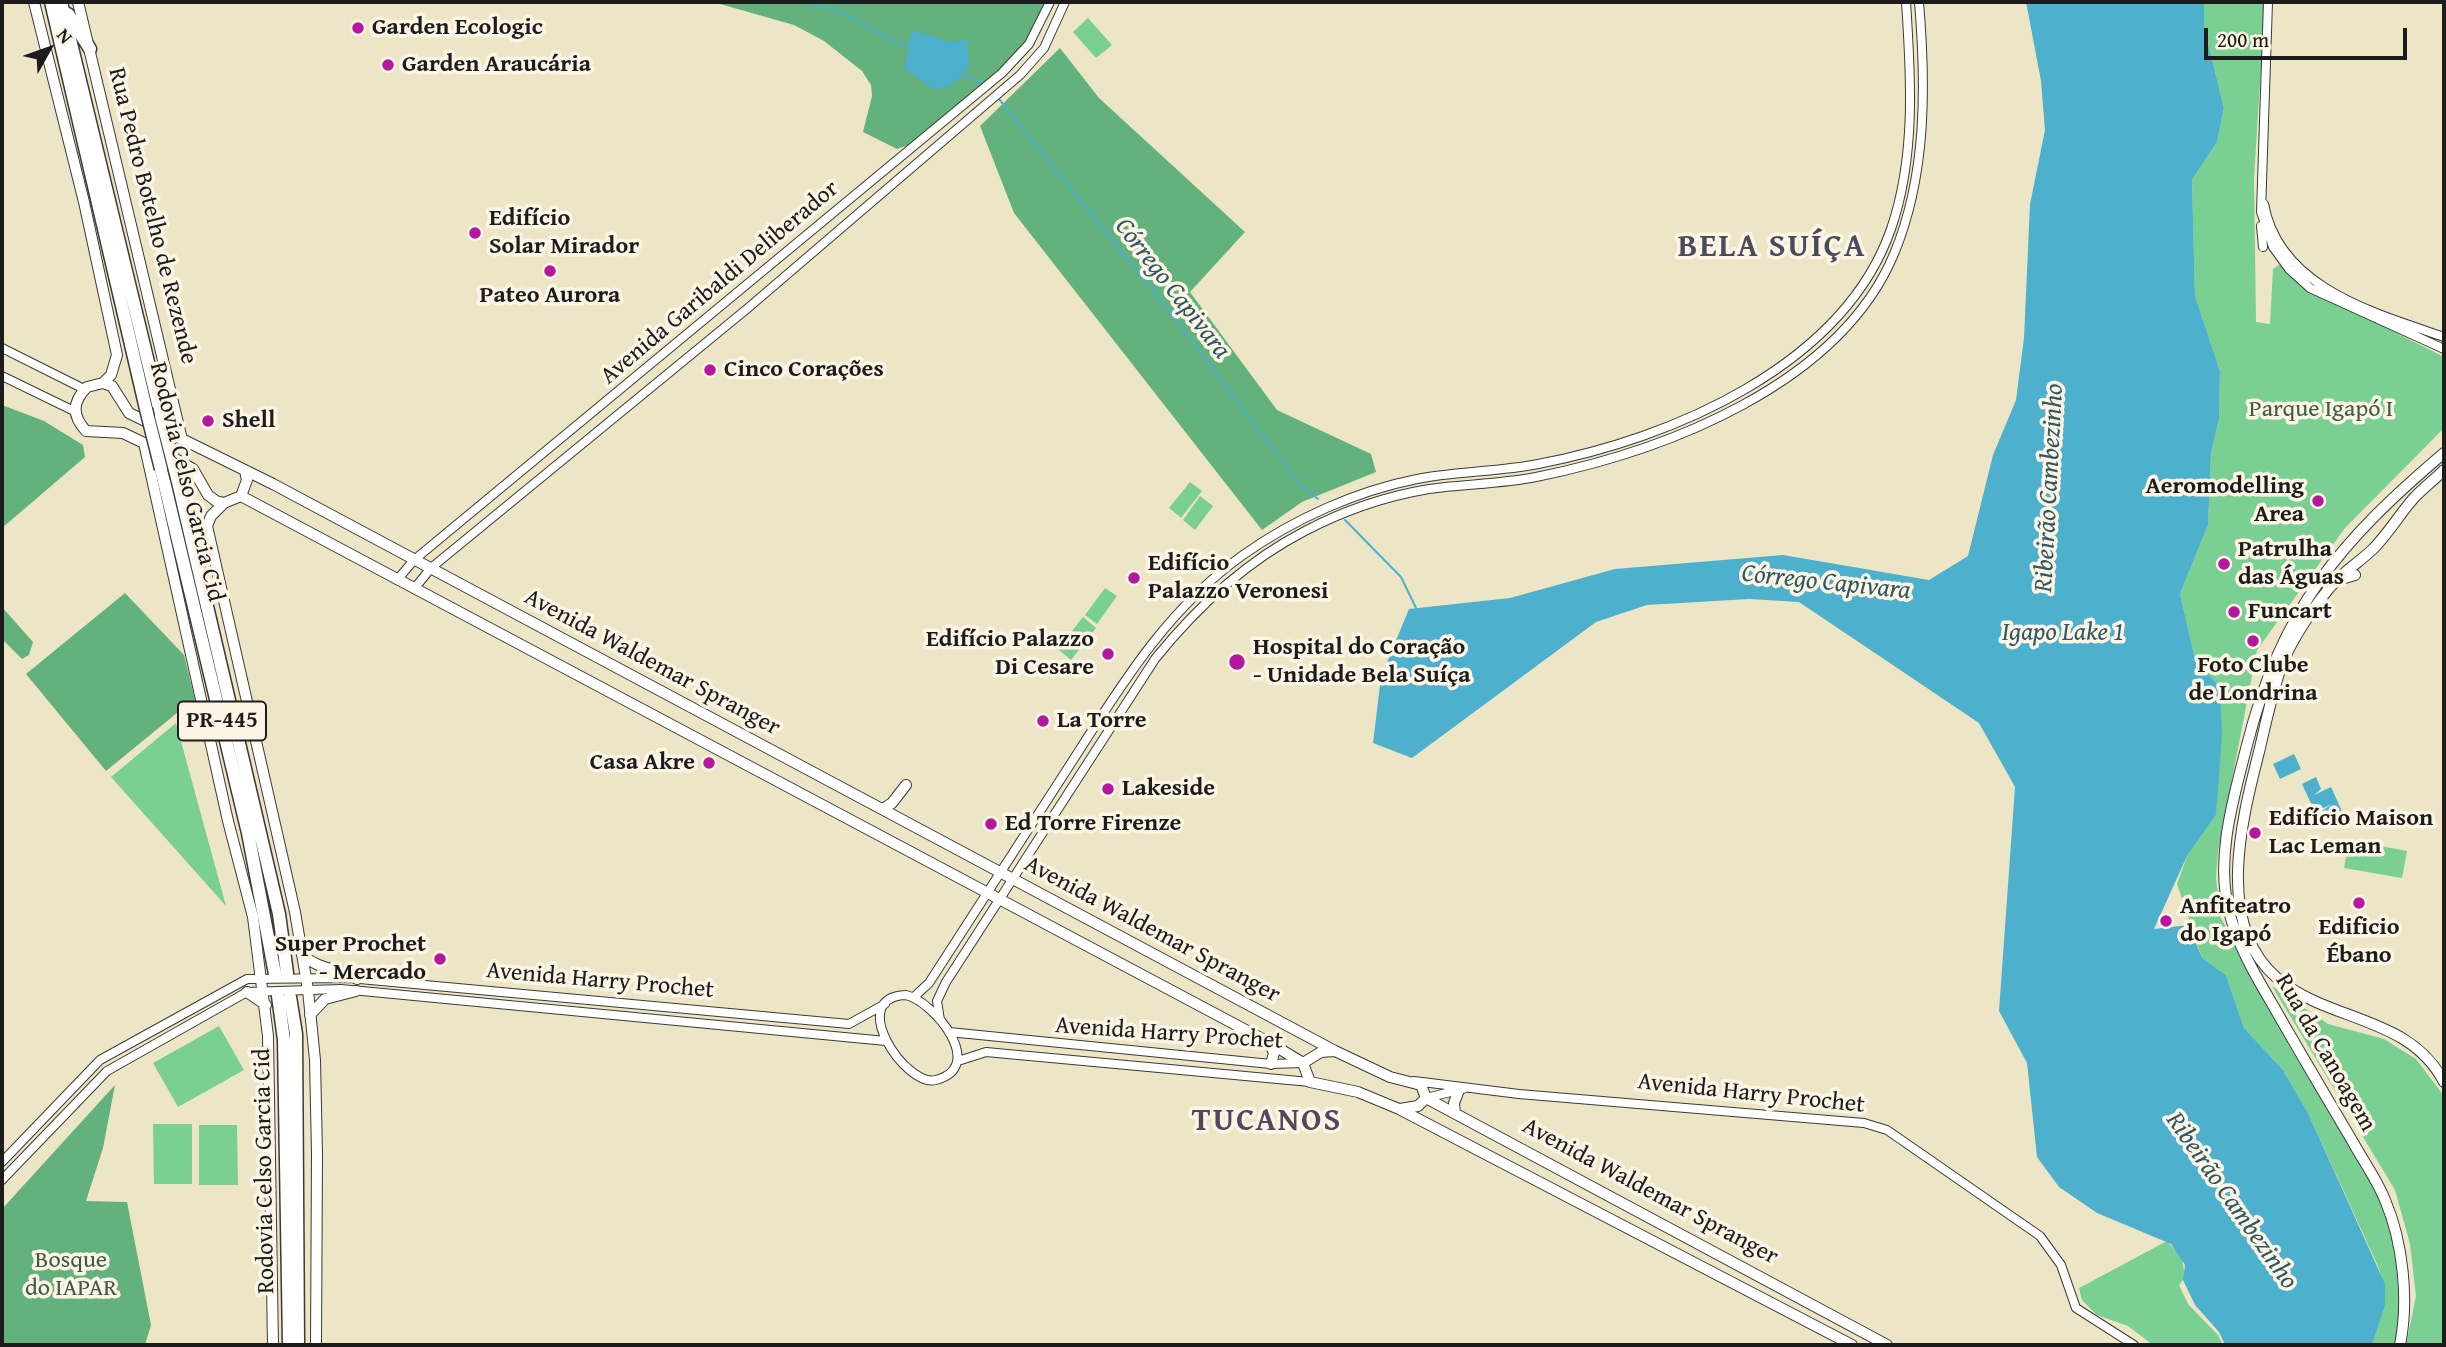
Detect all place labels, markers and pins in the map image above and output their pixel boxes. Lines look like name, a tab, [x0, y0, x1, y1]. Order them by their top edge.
place label: Garden Ecologic	[372, 14, 543, 42]
marker: Garden Ecologic	[350, 20, 366, 36]
place label: Garden Araucária	[402, 51, 591, 79]
marker: Garden Araucária	[380, 57, 396, 73]
place label: Edifício Solar Mirador	[489, 205, 639, 261]
marker: Edifício Solar Mirador	[467, 225, 483, 241]
marker: Pateo Aurora	[542, 263, 558, 279]
place label: Pateo Aurora	[480, 282, 620, 310]
place label: Cinco Corações	[724, 356, 884, 384]
marker: Cinco Corações	[702, 362, 718, 378]
place label: Shell	[222, 407, 275, 435]
marker: Shell	[200, 413, 216, 429]
place label: Aeromodelling Area	[2145, 473, 2304, 529]
marker: Aeromodelling Area	[2310, 493, 2326, 509]
place label: Patrulha das Águas	[2238, 536, 2344, 592]
place label: Edifício Palazzo Veronesi	[1148, 550, 1329, 606]
marker: Patrulha das Águas	[2216, 556, 2232, 572]
marker: Edifício Palazzo Veronesi	[1126, 570, 1142, 586]
place label: Funcart	[2248, 598, 2332, 626]
marker: Funcart	[2226, 604, 2242, 620]
place label: Edifício Palazzo Di Cesare	[926, 626, 1094, 682]
marker: Foto Clube de Londrina	[2245, 633, 2261, 649]
place label: Hospital do Coração - Unidade Bela Suíça	[1253, 634, 1470, 690]
marker: Edifício Palazzo Di Cesare	[1100, 646, 1116, 662]
marker: Hospital do Coração - Unidade Bela Suíça	[1227, 652, 1247, 672]
place label: Foto Clube de Londrina	[2188, 652, 2318, 708]
place label: La Torre	[1057, 707, 1147, 735]
marker: La Torre	[1035, 713, 1051, 729]
place label: Casa Akre	[590, 749, 695, 777]
marker: Casa Akre	[701, 755, 717, 771]
place label: Lakeside	[1122, 775, 1215, 803]
marker: Lakeside	[1100, 781, 1116, 797]
place label: Edifício Maison Lac Leman	[2269, 805, 2433, 861]
place label: Ed Torre Firenze	[1005, 810, 1181, 838]
marker: Ed Torre Firenze	[983, 816, 999, 832]
marker: Edifício Maison Lac Leman	[2247, 825, 2263, 841]
place label: Anfiteatro do Igapó	[2180, 893, 2291, 949]
marker: Edificio Ébano	[2351, 895, 2367, 911]
marker: Anfiteatro do Igapó	[2158, 913, 2174, 929]
place label: Edificio Ébano	[2318, 914, 2400, 970]
place label: Super Prochet - Mercado	[275, 931, 426, 987]
marker: Super Prochet - Mercado	[432, 951, 448, 967]

